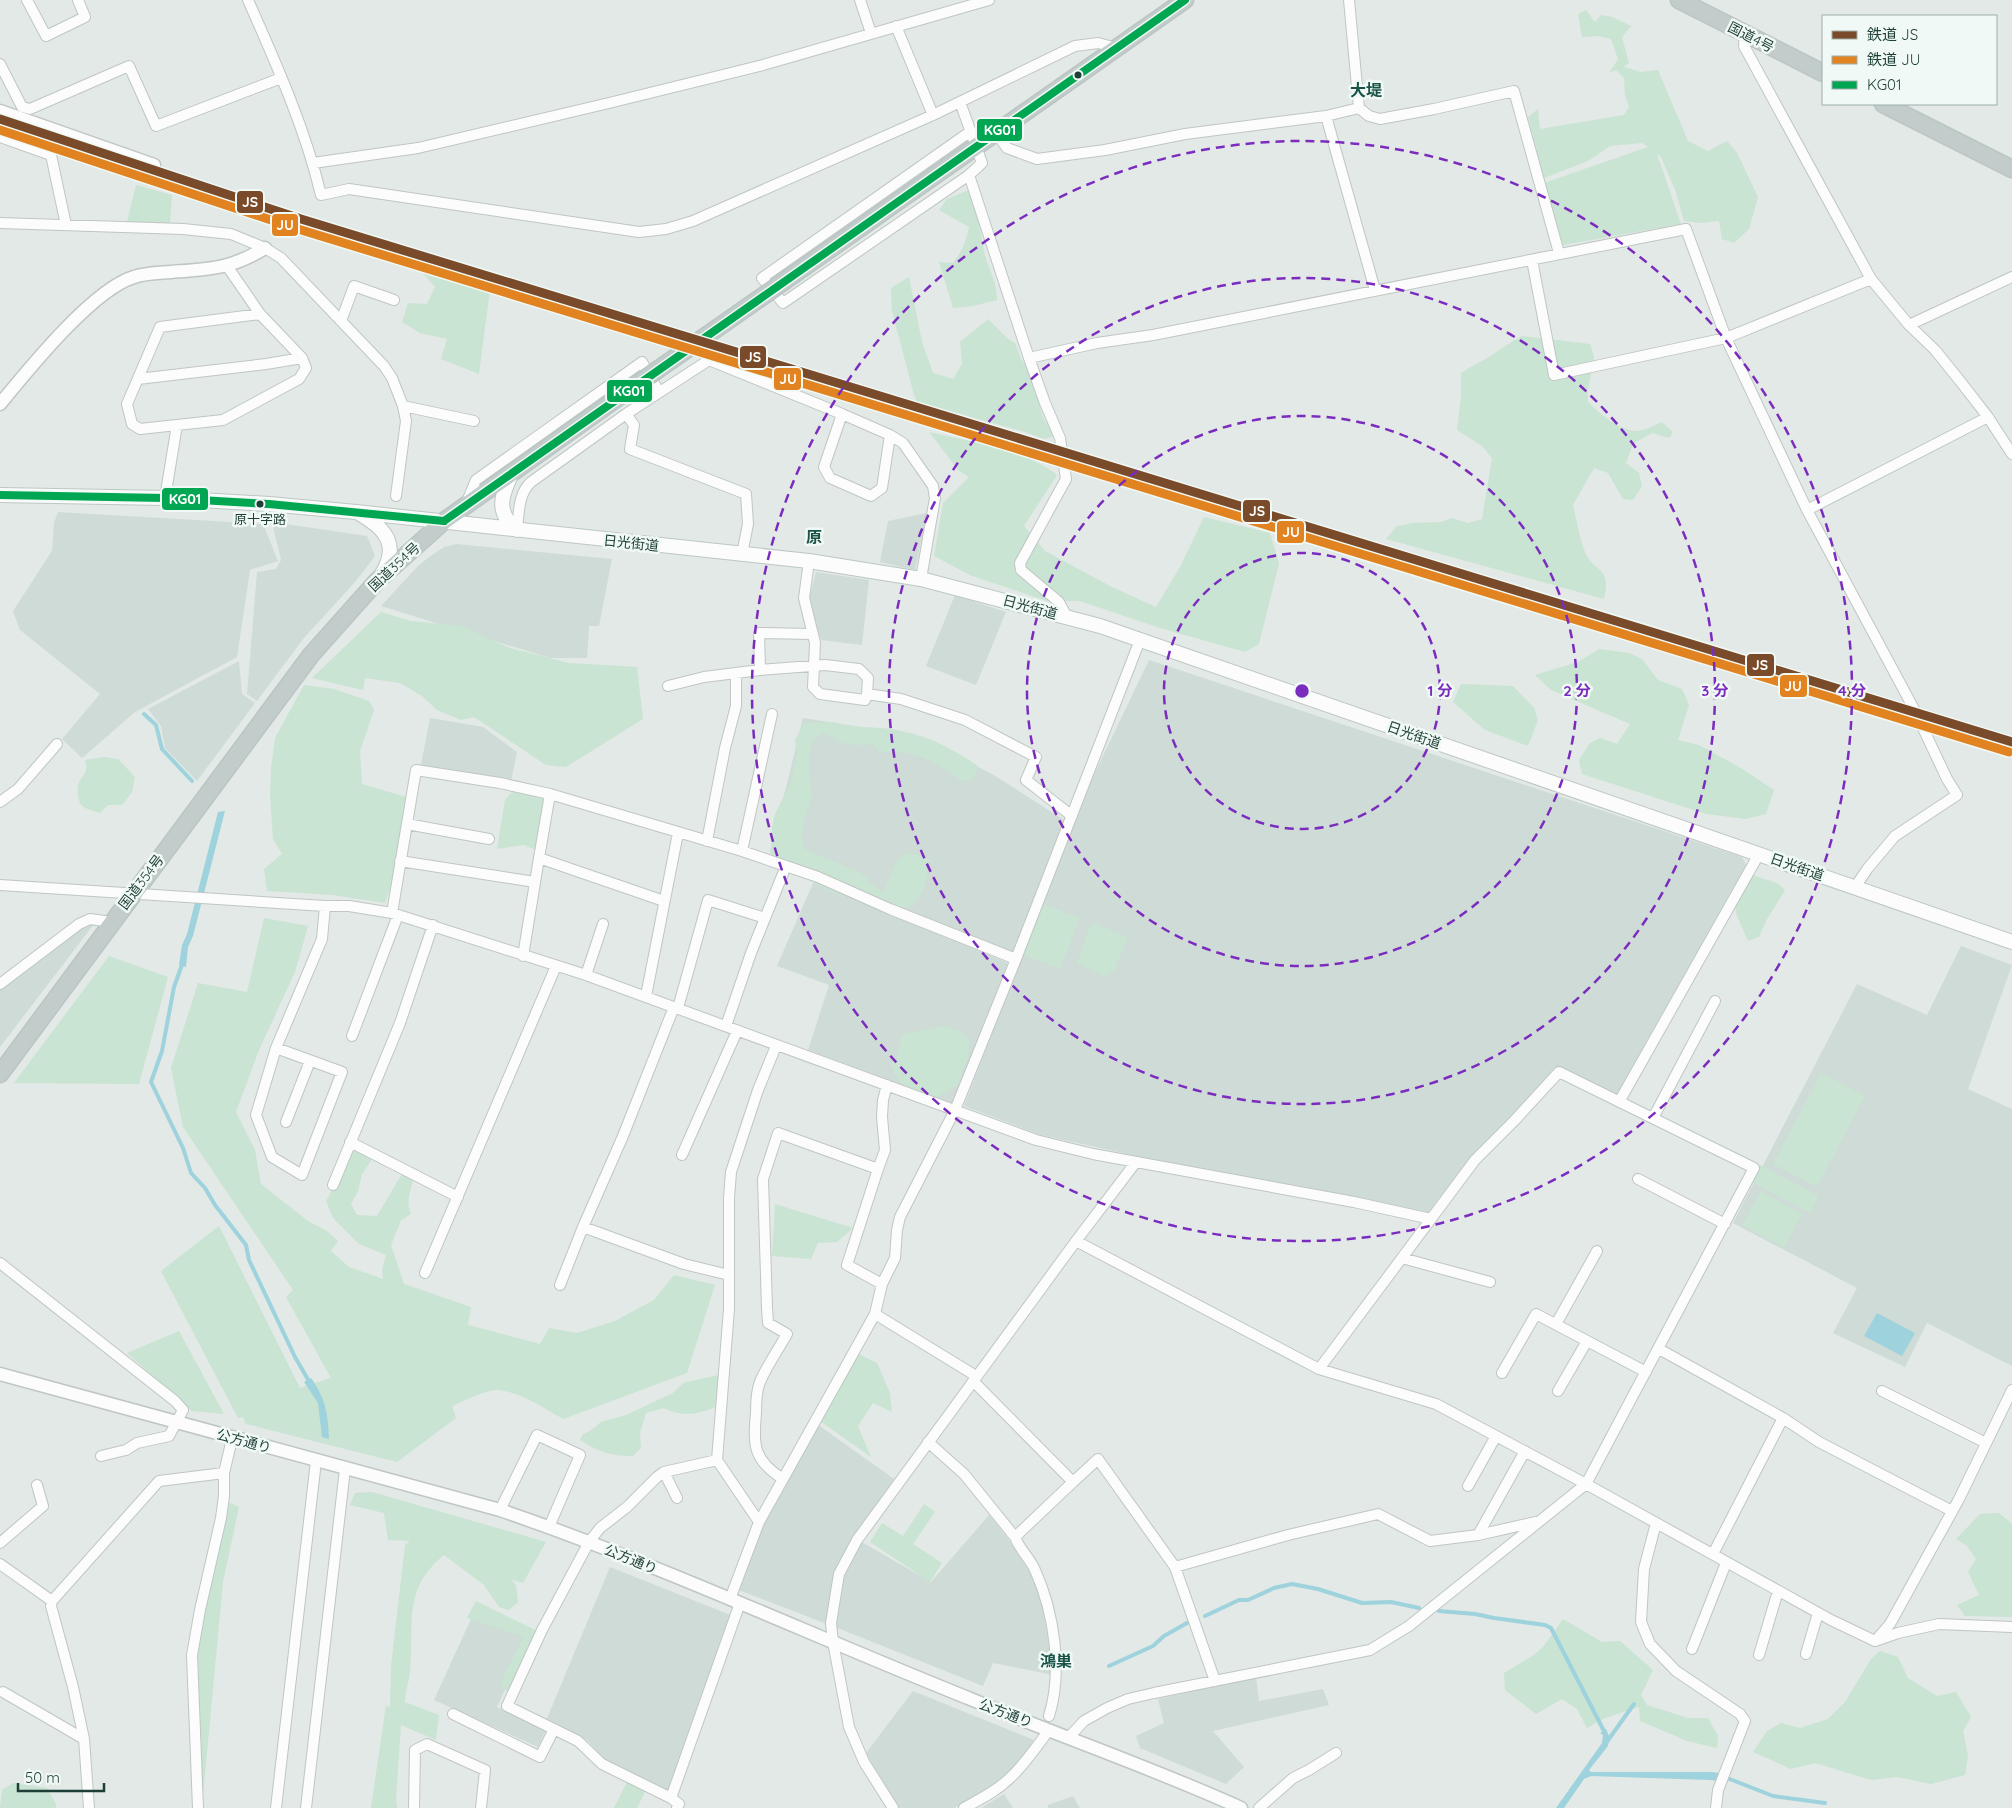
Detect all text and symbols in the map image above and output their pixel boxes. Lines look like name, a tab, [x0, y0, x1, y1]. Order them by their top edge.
legend	[1822, 15, 1997, 105]
street label: 国道4号	[1725, 18, 1777, 56]
text: 鉄道 JS	[1867, 25, 1918, 44]
text: 鉄道 JU	[1867, 50, 1920, 69]
unlabelled marker	[1073, 70, 1083, 80]
text: KG01	[1867, 75, 1902, 94]
district label: 大堤	[1350, 80, 1382, 100]
line badge: KG01	[976, 118, 1023, 142]
text: KG01	[984, 121, 1016, 139]
line badge: JS	[236, 190, 264, 214]
text: JS	[242, 193, 258, 211]
line badge: JU	[271, 213, 299, 237]
text: JU	[276, 216, 294, 234]
line badge: JS	[739, 345, 767, 369]
text: JS	[745, 348, 761, 366]
line badge: JU	[773, 367, 802, 391]
text: JU	[779, 370, 797, 388]
line badge: KG01	[606, 379, 653, 403]
text: KG01	[613, 382, 645, 400]
line badge: KG01	[161, 487, 209, 511]
text: KG01	[169, 490, 201, 508]
marker: 原十字路	[255, 499, 265, 509]
line badge: JS	[1242, 499, 1271, 523]
text: JS	[1249, 502, 1265, 520]
place label: 原十字路	[234, 511, 286, 527]
line badge: JU	[1276, 520, 1305, 544]
text: JU	[1282, 523, 1300, 541]
district label: 原	[806, 527, 822, 547]
street label: 日光街道	[602, 531, 660, 555]
street label: 国道354号	[364, 538, 424, 596]
street label: 日光街道	[1001, 591, 1059, 623]
line badge: JS	[1746, 653, 1775, 677]
text: JS	[1752, 656, 1768, 674]
line badge: JU	[1779, 674, 1808, 698]
text: JU	[1784, 677, 1802, 695]
text: 1 分	[1427, 681, 1453, 700]
text: 2 分	[1563, 681, 1591, 700]
text: 3 分	[1701, 681, 1729, 700]
text: 4 分	[1838, 681, 1866, 700]
centre of rings	[1293, 682, 1311, 700]
street label: 日光街道	[1385, 717, 1443, 753]
street label: 日光街道	[1768, 849, 1826, 885]
street label: 国道354号	[114, 851, 168, 913]
street label: 公方通り	[215, 1425, 273, 1457]
street label: 公方通り	[602, 1540, 660, 1578]
district label: 鴻巣	[1040, 1651, 1072, 1671]
street label: 公方通り	[977, 1695, 1035, 1731]
scale bar	[18, 1760, 104, 1792]
text: 50 m	[25, 1768, 60, 1787]

